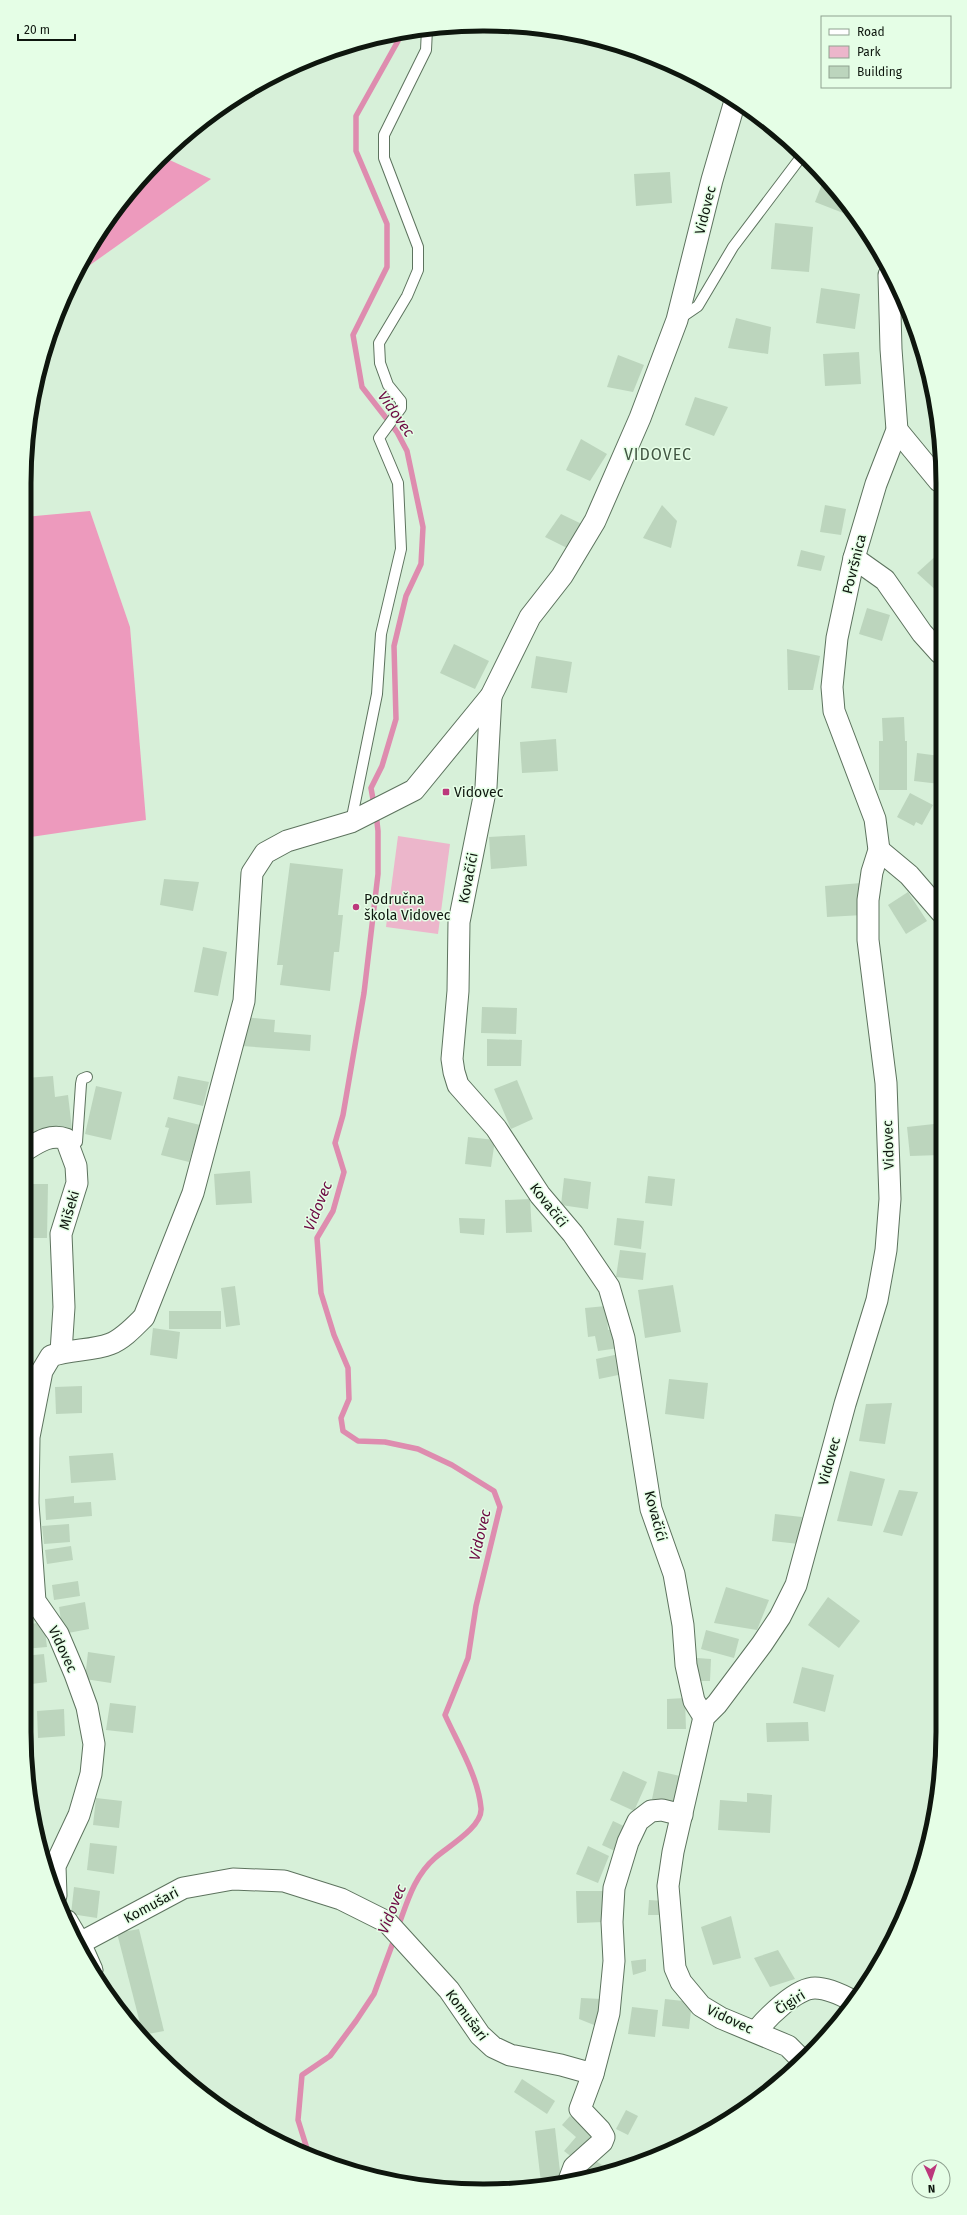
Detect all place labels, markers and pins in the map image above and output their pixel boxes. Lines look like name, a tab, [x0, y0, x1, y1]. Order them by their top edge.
place label: Vidovec	[454, 784, 504, 801]
marker: Vidovec	[441, 787, 451, 797]
place label: Područna škola Vidovec	[364, 891, 451, 924]
marker: Područna škola Vidovec	[351, 902, 361, 912]

